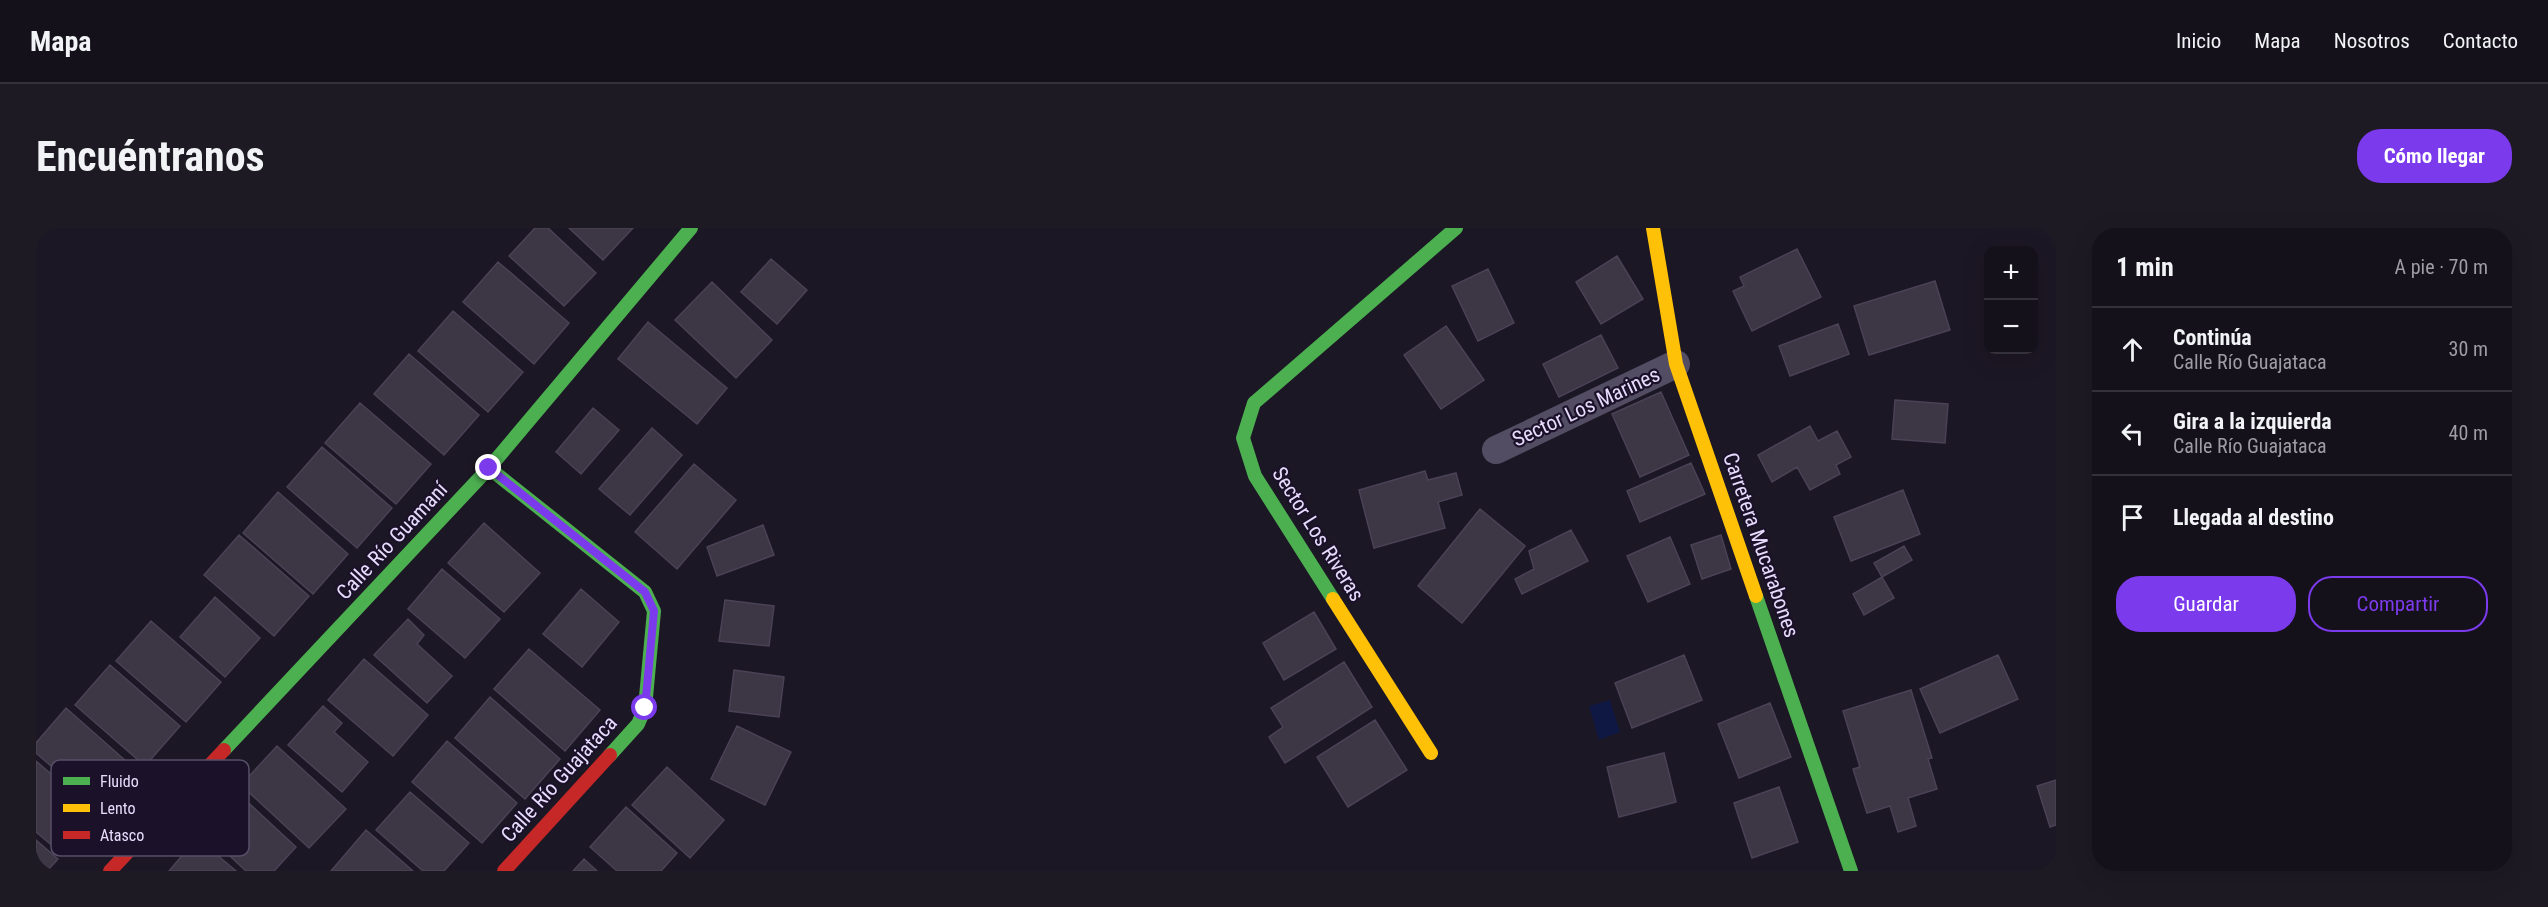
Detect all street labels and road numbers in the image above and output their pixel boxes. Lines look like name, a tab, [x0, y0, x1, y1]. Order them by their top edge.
street label: Sector Los Marines	[1508, 362, 1664, 452]
street label: Carretera Mucarabones	[1718, 450, 1804, 640]
street label: Sector Los Riveras	[1267, 463, 1369, 605]
street label: Calle Río Guamaní	[332, 477, 453, 605]
street label: Calle Río Guajataca	[496, 711, 622, 847]

